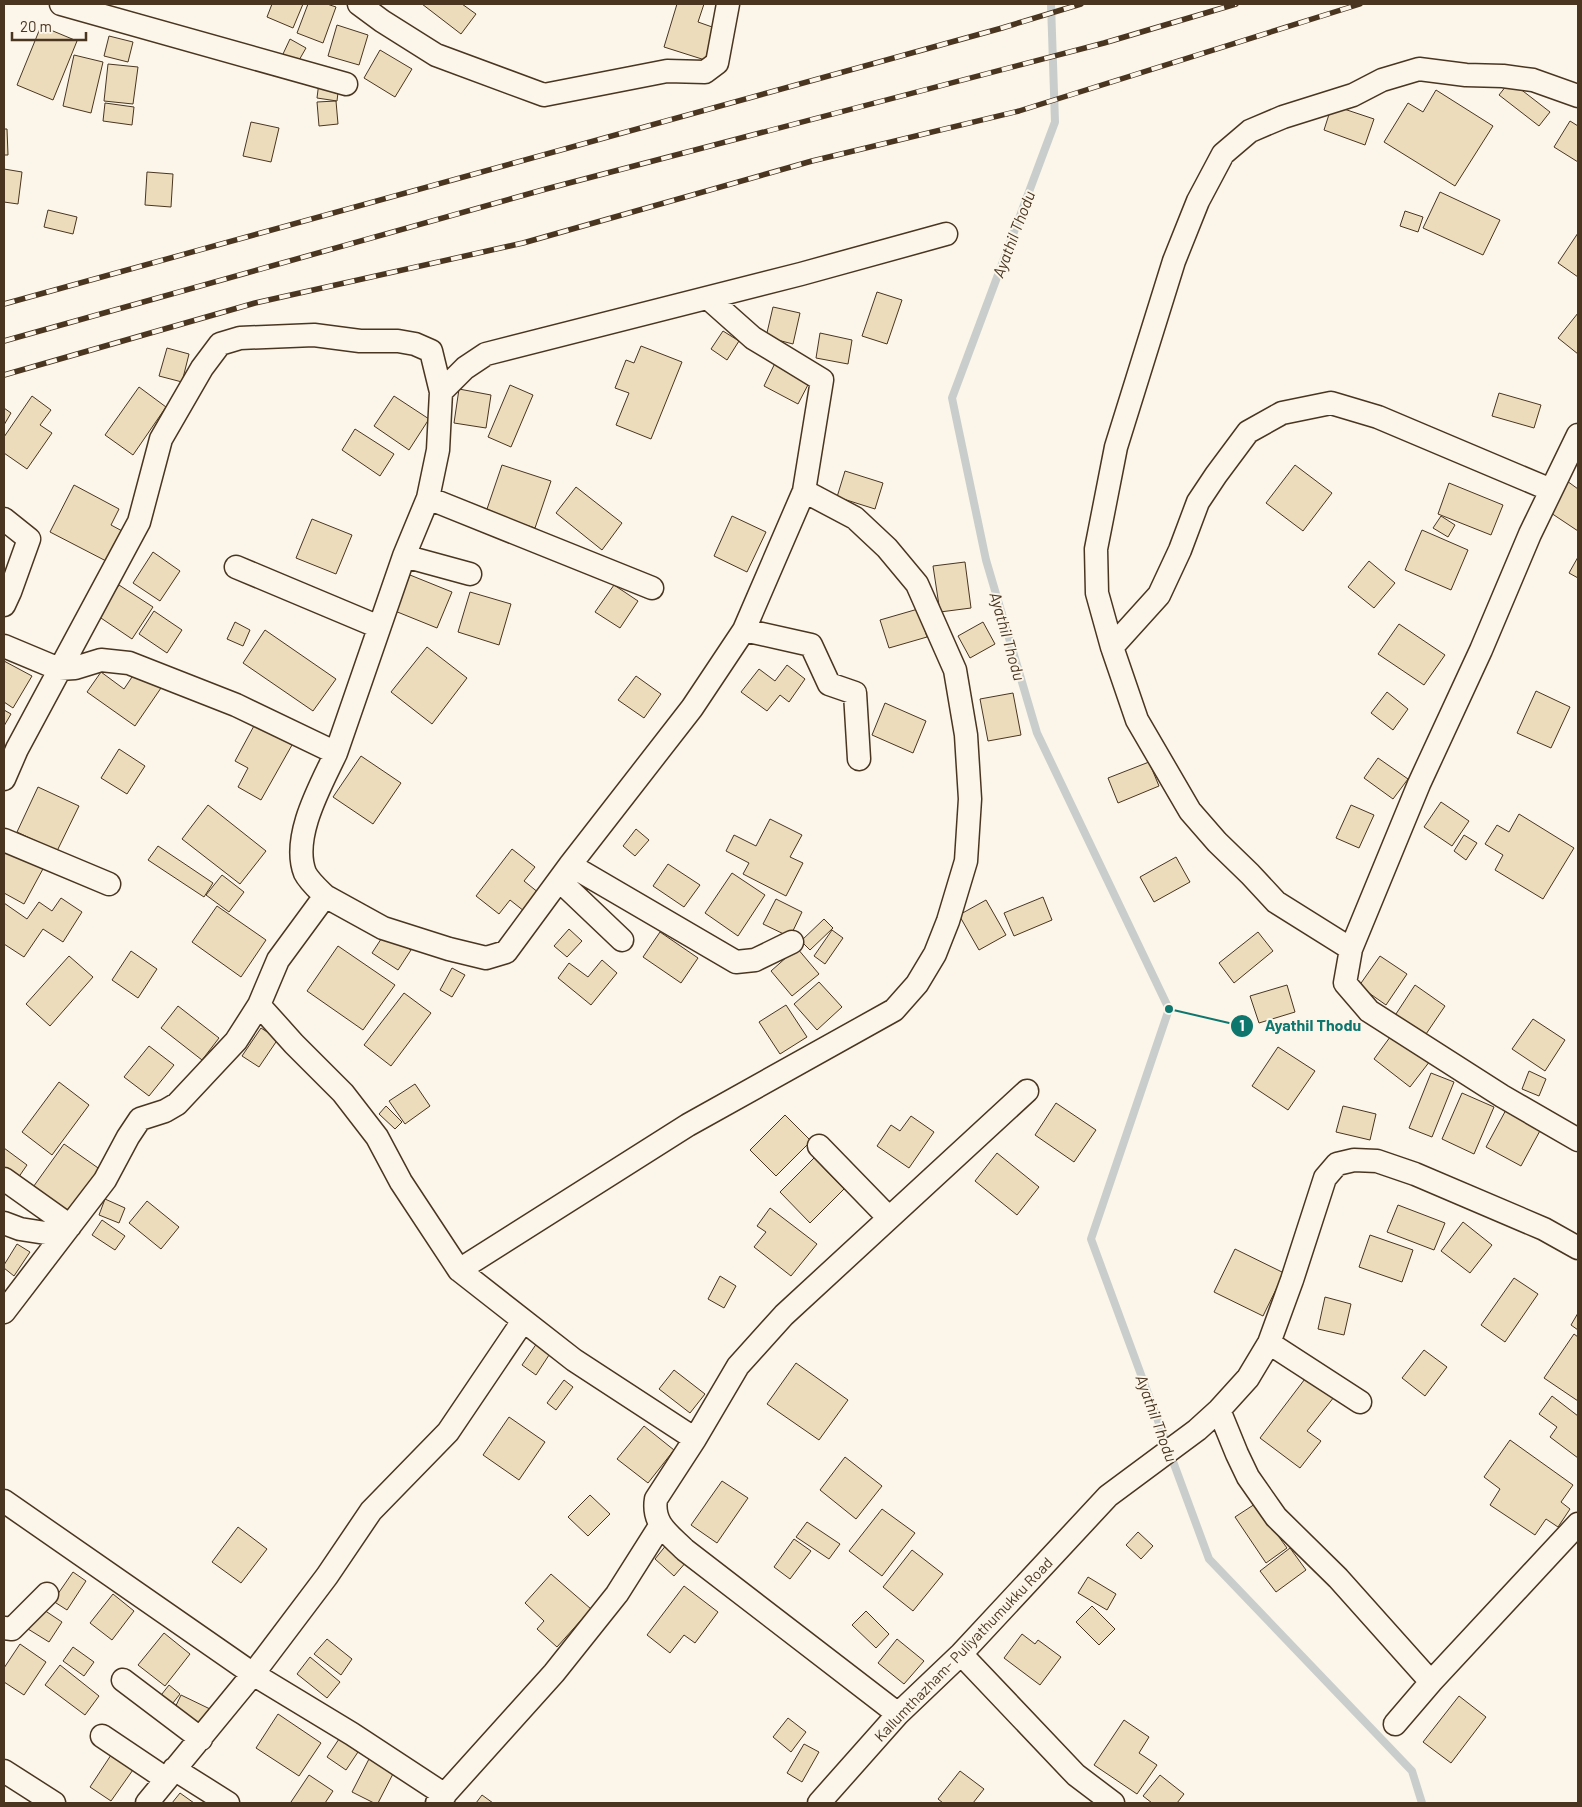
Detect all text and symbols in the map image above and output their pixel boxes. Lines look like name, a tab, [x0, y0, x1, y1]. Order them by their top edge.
scale bar	[12, 10, 86, 42]
text: 20 m	[20, 17, 52, 35]
water label: Ayathil Thodu	[988, 188, 1038, 280]
water label: Ayathil Thodu	[986, 590, 1030, 682]
callout: Ayathil Thodu	[1229, 1010, 1371, 1041]
text: Ayathil Thodu	[1265, 1015, 1361, 1034]
text: 1	[1239, 1016, 1245, 1034]
water label: Ayathil Thodu	[1132, 1372, 1182, 1464]
street label: Kallumthazham- Puliyathumukku Road	[870, 1553, 1056, 1745]

